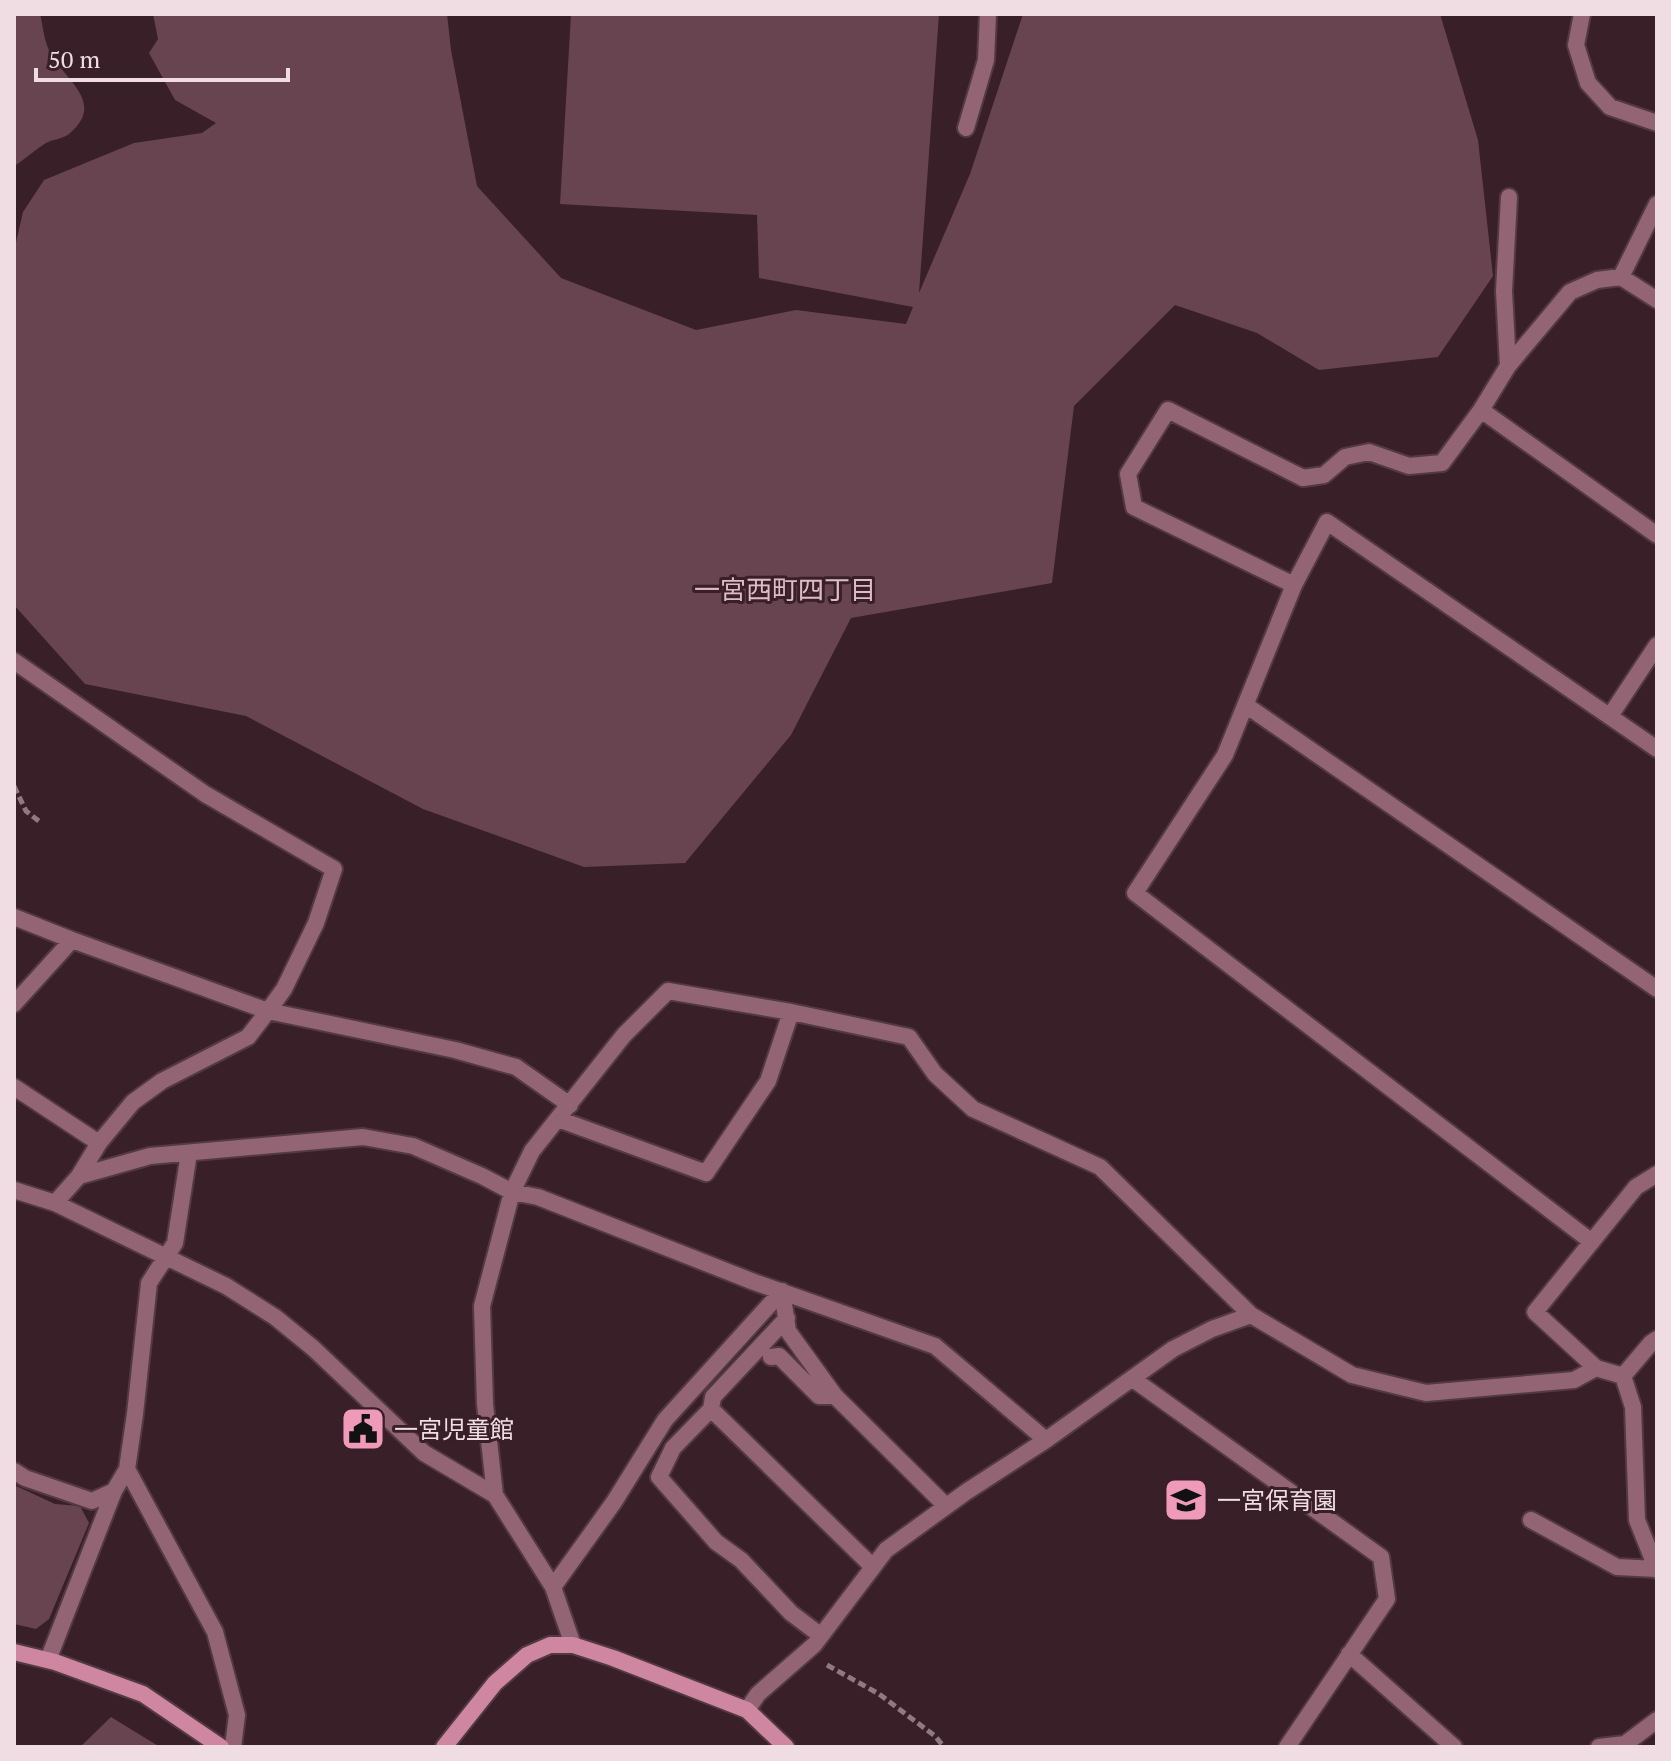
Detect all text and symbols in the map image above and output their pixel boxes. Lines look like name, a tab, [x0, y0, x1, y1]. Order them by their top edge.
scale bar	[36, 32, 288, 82]
text: 50 m	[48, 43, 100, 75]
district label: 一宮西町四丁目	[694, 572, 876, 606]
public building icon: 一宮児童館	[339, 1405, 387, 1453]
place label: 一宮児童館	[394, 1413, 514, 1445]
school or university icon: 一宮保育園	[1162, 1476, 1210, 1524]
place label: 一宮保育園	[1217, 1484, 1337, 1516]

